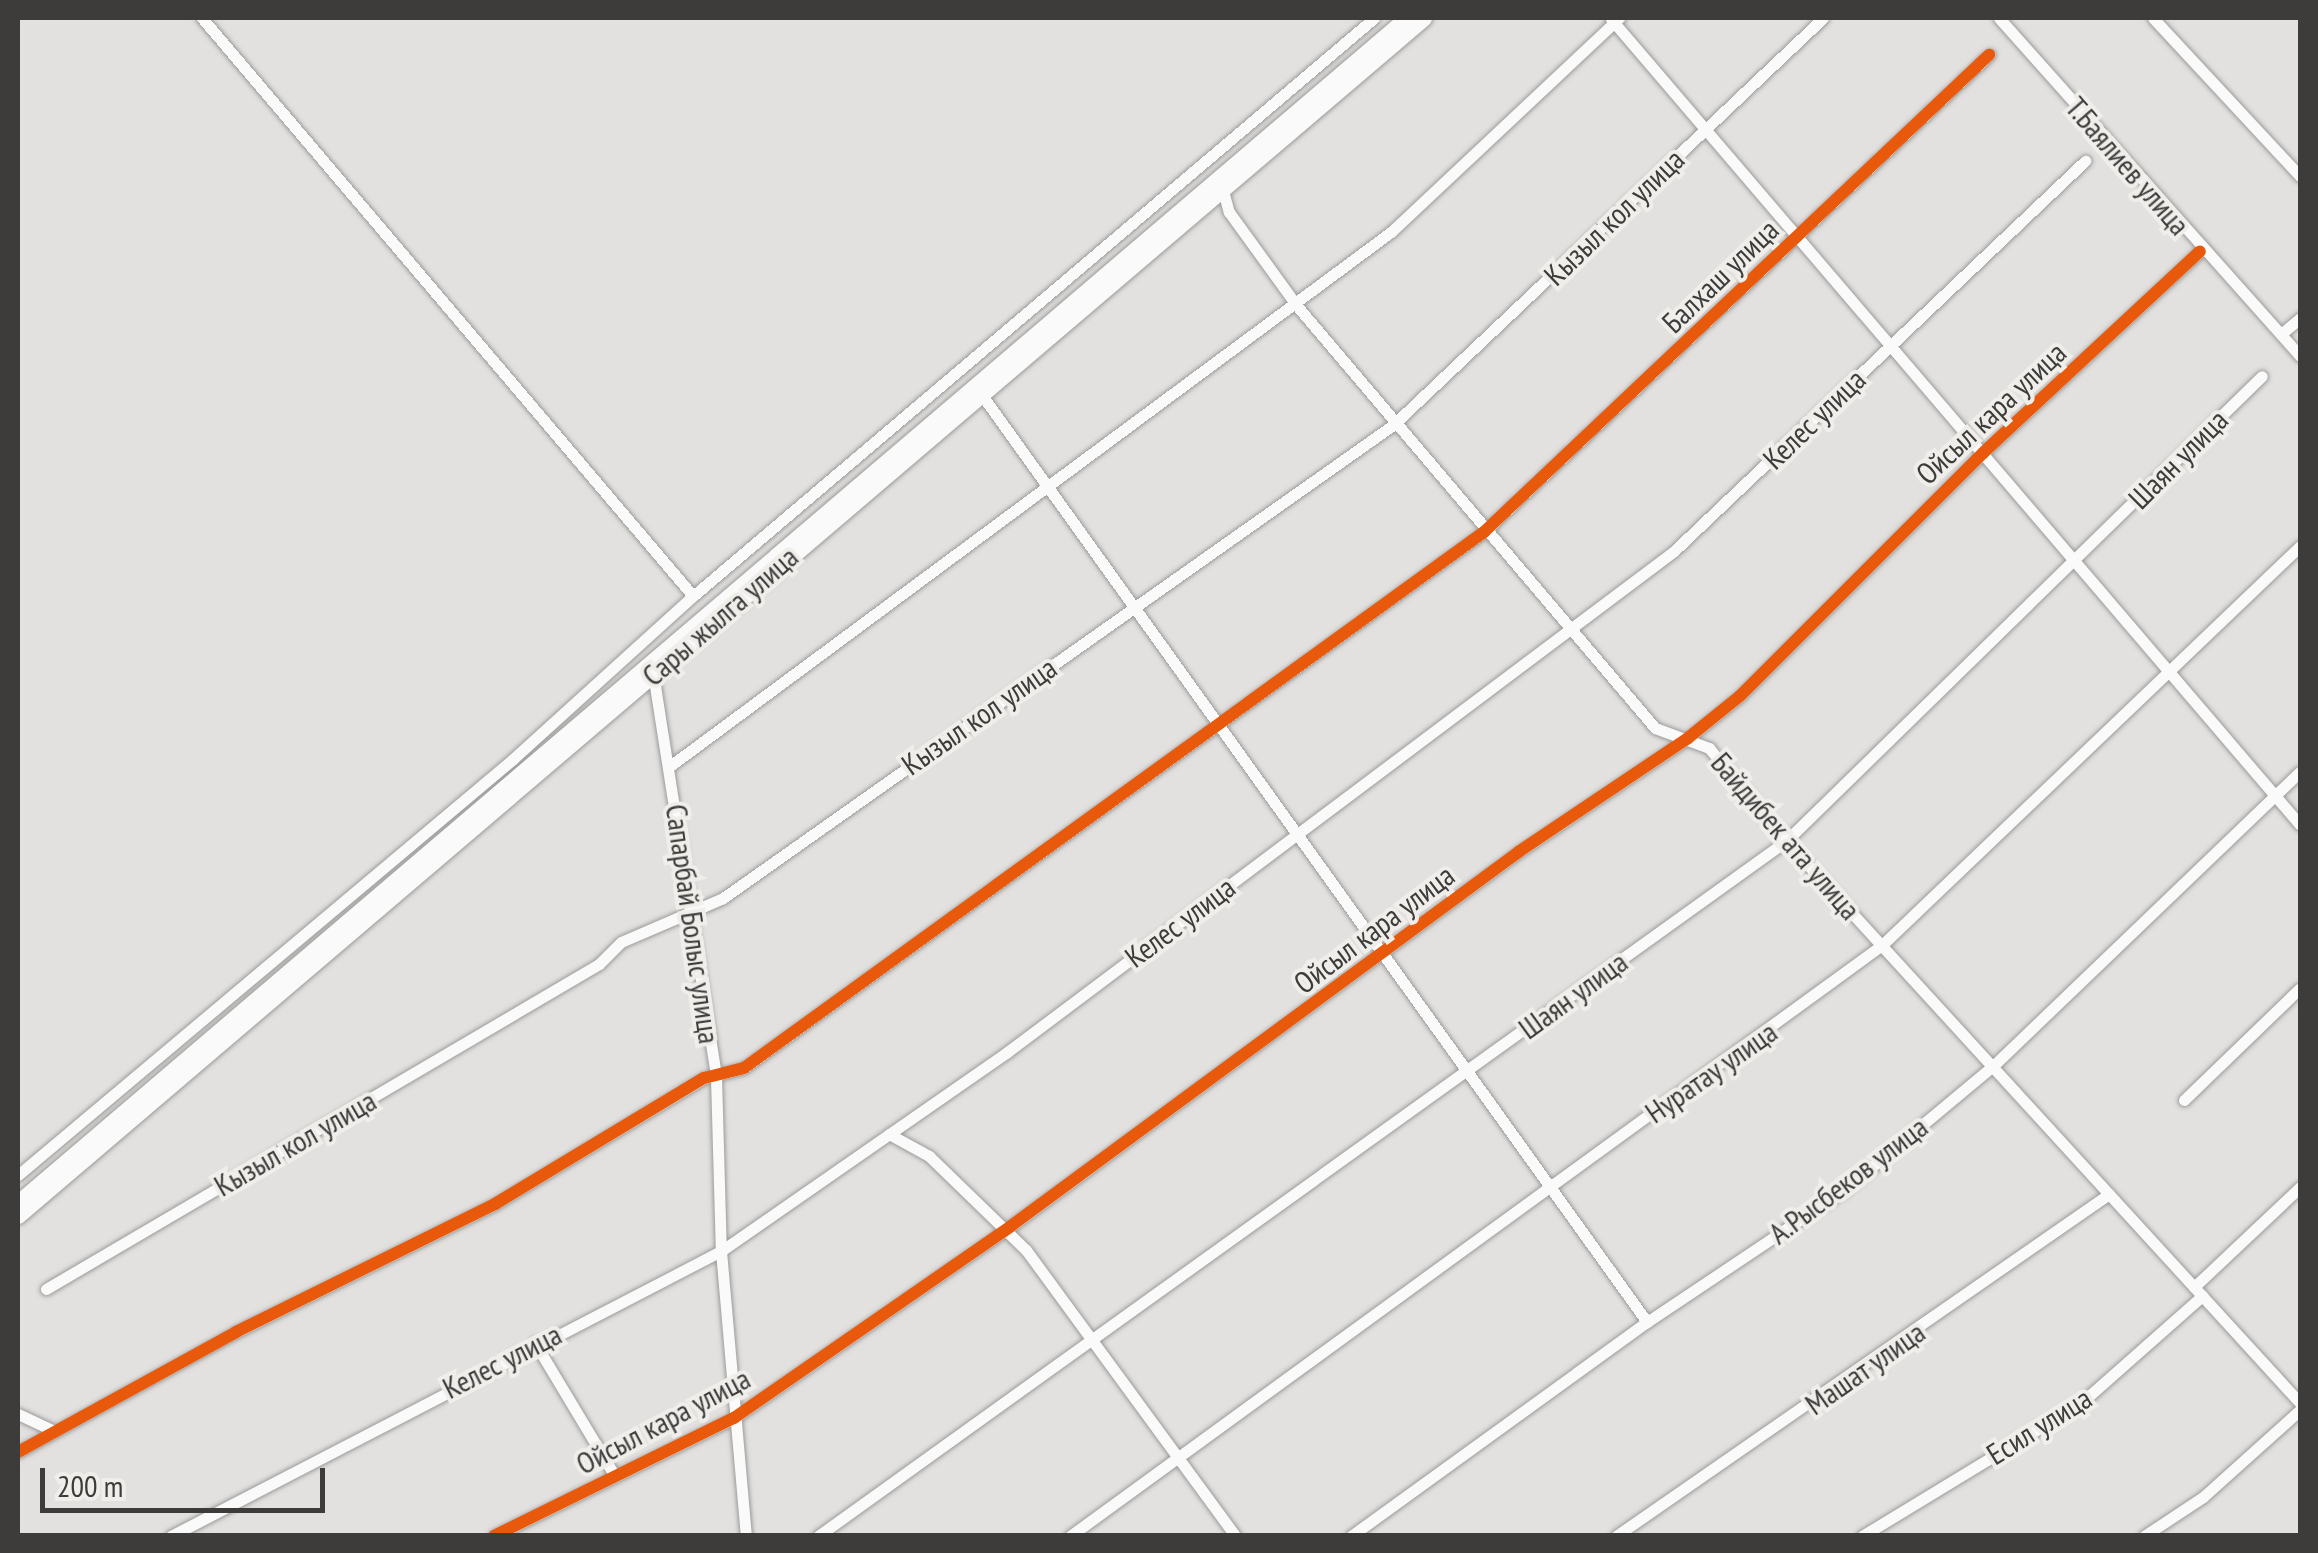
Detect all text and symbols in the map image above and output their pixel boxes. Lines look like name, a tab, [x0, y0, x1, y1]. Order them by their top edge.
street label: Т.Баялиев улица	[2058, 90, 2198, 242]
street label: Кызыл кол улица	[1537, 141, 1691, 293]
street label: Балхаш улица	[1654, 212, 1786, 340]
street label: Ойсыл кара улица	[1909, 335, 2073, 491]
street label: Келес улица	[1755, 362, 1873, 476]
street label: Шаян улица	[2121, 402, 2235, 516]
street label: Сары жылга улица	[635, 539, 805, 693]
street label: Кызыл кол улица	[895, 649, 1063, 783]
street label: Байдибек ата улица	[1704, 745, 1868, 927]
street label: Сапарбай Болыс улица	[658, 802, 728, 1046]
street label: Ойсыл кара улица	[1287, 857, 1461, 1001]
street label: Келес улица	[1118, 869, 1242, 975]
street label: Шаян улица	[1512, 944, 1634, 1046]
street label: Нуратау улица	[1638, 1013, 1784, 1131]
street label: Кызыл кол улица	[208, 1082, 382, 1204]
street label: А.Рысбеков улица	[1762, 1109, 1934, 1251]
street label: Машат улица	[1798, 1314, 1932, 1422]
street label: Келес улица	[437, 1316, 567, 1406]
street label: Ойсыл кара улица	[570, 1360, 756, 1482]
street label: Есил улица	[1980, 1380, 2098, 1472]
scale bar	[45, 1448, 330, 1510]
text: 200 m	[57, 1466, 123, 1505]

